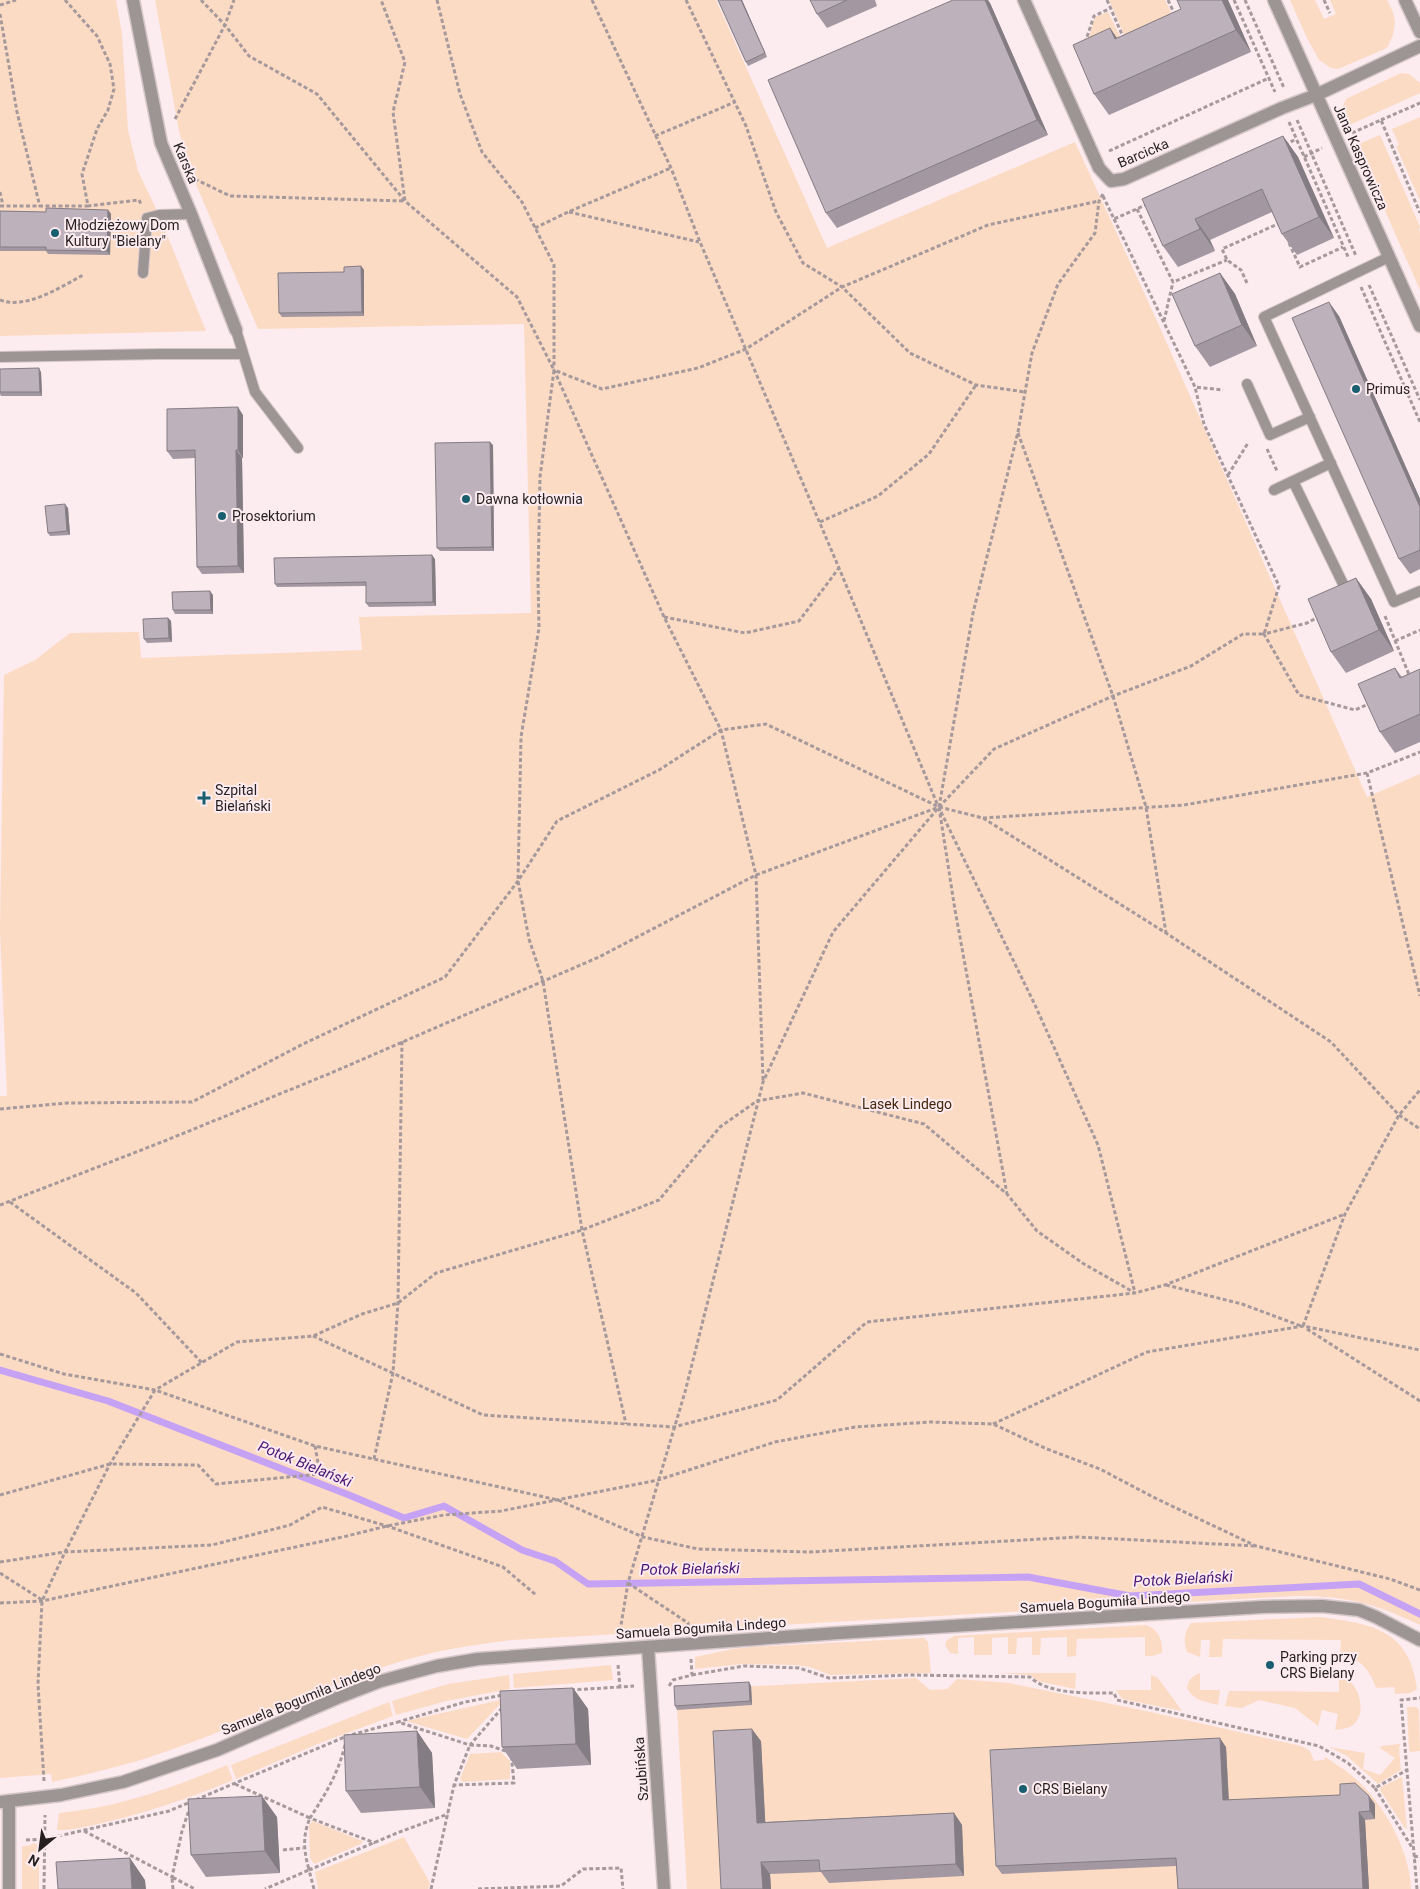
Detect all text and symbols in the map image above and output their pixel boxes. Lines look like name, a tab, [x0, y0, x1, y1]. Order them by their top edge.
street label: Jana Kasprowicza	[1330, 102, 1392, 212]
street label: Barcicka	[1115, 135, 1171, 171]
street label: Karska	[170, 140, 202, 186]
place label: Młodzieżowy Dom Kultury "Bielany"	[65, 217, 180, 249]
marker: Młodzieżowy Dom Kultury "Bielany"	[49, 227, 61, 239]
place label: Primus	[1366, 381, 1410, 397]
marker: Primus	[1350, 383, 1362, 395]
place label: Dawna kotłownia	[476, 491, 583, 507]
marker: Dawna kotłownia	[460, 493, 472, 505]
place label: Prosektorium	[232, 508, 316, 524]
marker: Prosektorium	[216, 510, 228, 522]
place label: Szpital Bielański	[215, 782, 271, 814]
marker: Szpital Bielański	[197, 791, 211, 805]
park label: Lasek Lindego	[862, 1096, 952, 1112]
water label: Potok Bielański	[255, 1437, 355, 1491]
water label: Potok Bielański	[640, 1559, 740, 1579]
water label: Potok Bielański	[1133, 1567, 1234, 1591]
street label: Samuela Bogumiła Lindego	[1019, 1588, 1191, 1616]
street label: Samuela Bogumiła Lindego	[615, 1614, 787, 1642]
place label: Parking przy CRS Bielany	[1280, 1649, 1357, 1681]
marker: Parking przy CRS Bielany	[1264, 1659, 1276, 1671]
street label: Samuela Bogumiła Lindego	[219, 1660, 383, 1738]
street label: Szubińska	[631, 1737, 651, 1801]
place label: CRS Bielany	[1033, 1781, 1108, 1797]
marker: CRS Bielany	[1017, 1783, 1029, 1795]
north arrow	[15, 1824, 65, 1874]
text: N	[25, 1851, 42, 1870]

